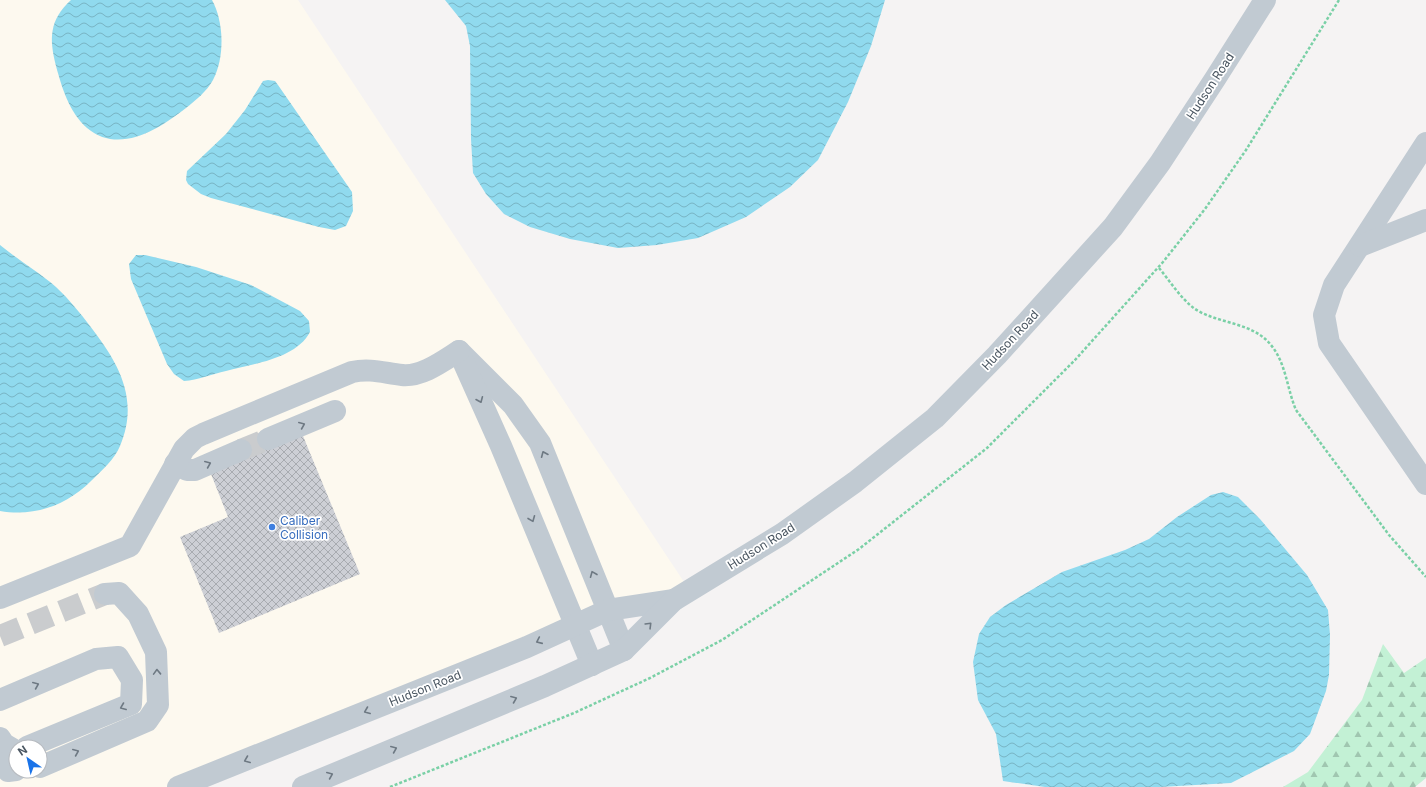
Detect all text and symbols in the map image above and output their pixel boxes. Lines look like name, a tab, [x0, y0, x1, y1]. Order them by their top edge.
street label: Hudson Road	[1183, 50, 1237, 122]
street label: Hudson Road	[978, 307, 1042, 373]
one-way arrow	[475, 395, 483, 403]
one-way arrow	[297, 422, 305, 430]
one-way arrow	[541, 450, 549, 458]
one-way arrow	[204, 461, 211, 469]
place label: Caliber Collision	[280, 513, 328, 542]
one-way arrow	[527, 516, 535, 523]
street label: Hudson Road	[725, 519, 797, 573]
marker: Caliber Collision	[267, 522, 277, 532]
one-way arrow	[590, 571, 598, 579]
one-way arrow	[644, 622, 652, 630]
one-way arrow	[536, 636, 544, 644]
street label: Hudson Road	[387, 667, 463, 709]
one-way arrow	[153, 669, 162, 675]
one-way arrow	[32, 681, 39, 689]
one-way arrow	[511, 695, 518, 703]
one-way arrow	[119, 703, 126, 711]
one-way arrow	[364, 707, 371, 715]
north arrow	[8, 739, 48, 779]
text: N	[15, 743, 30, 759]
one-way arrow	[391, 745, 398, 753]
one-way arrow	[71, 749, 79, 757]
one-way arrow	[243, 755, 250, 763]
one-way arrow	[327, 772, 334, 780]

